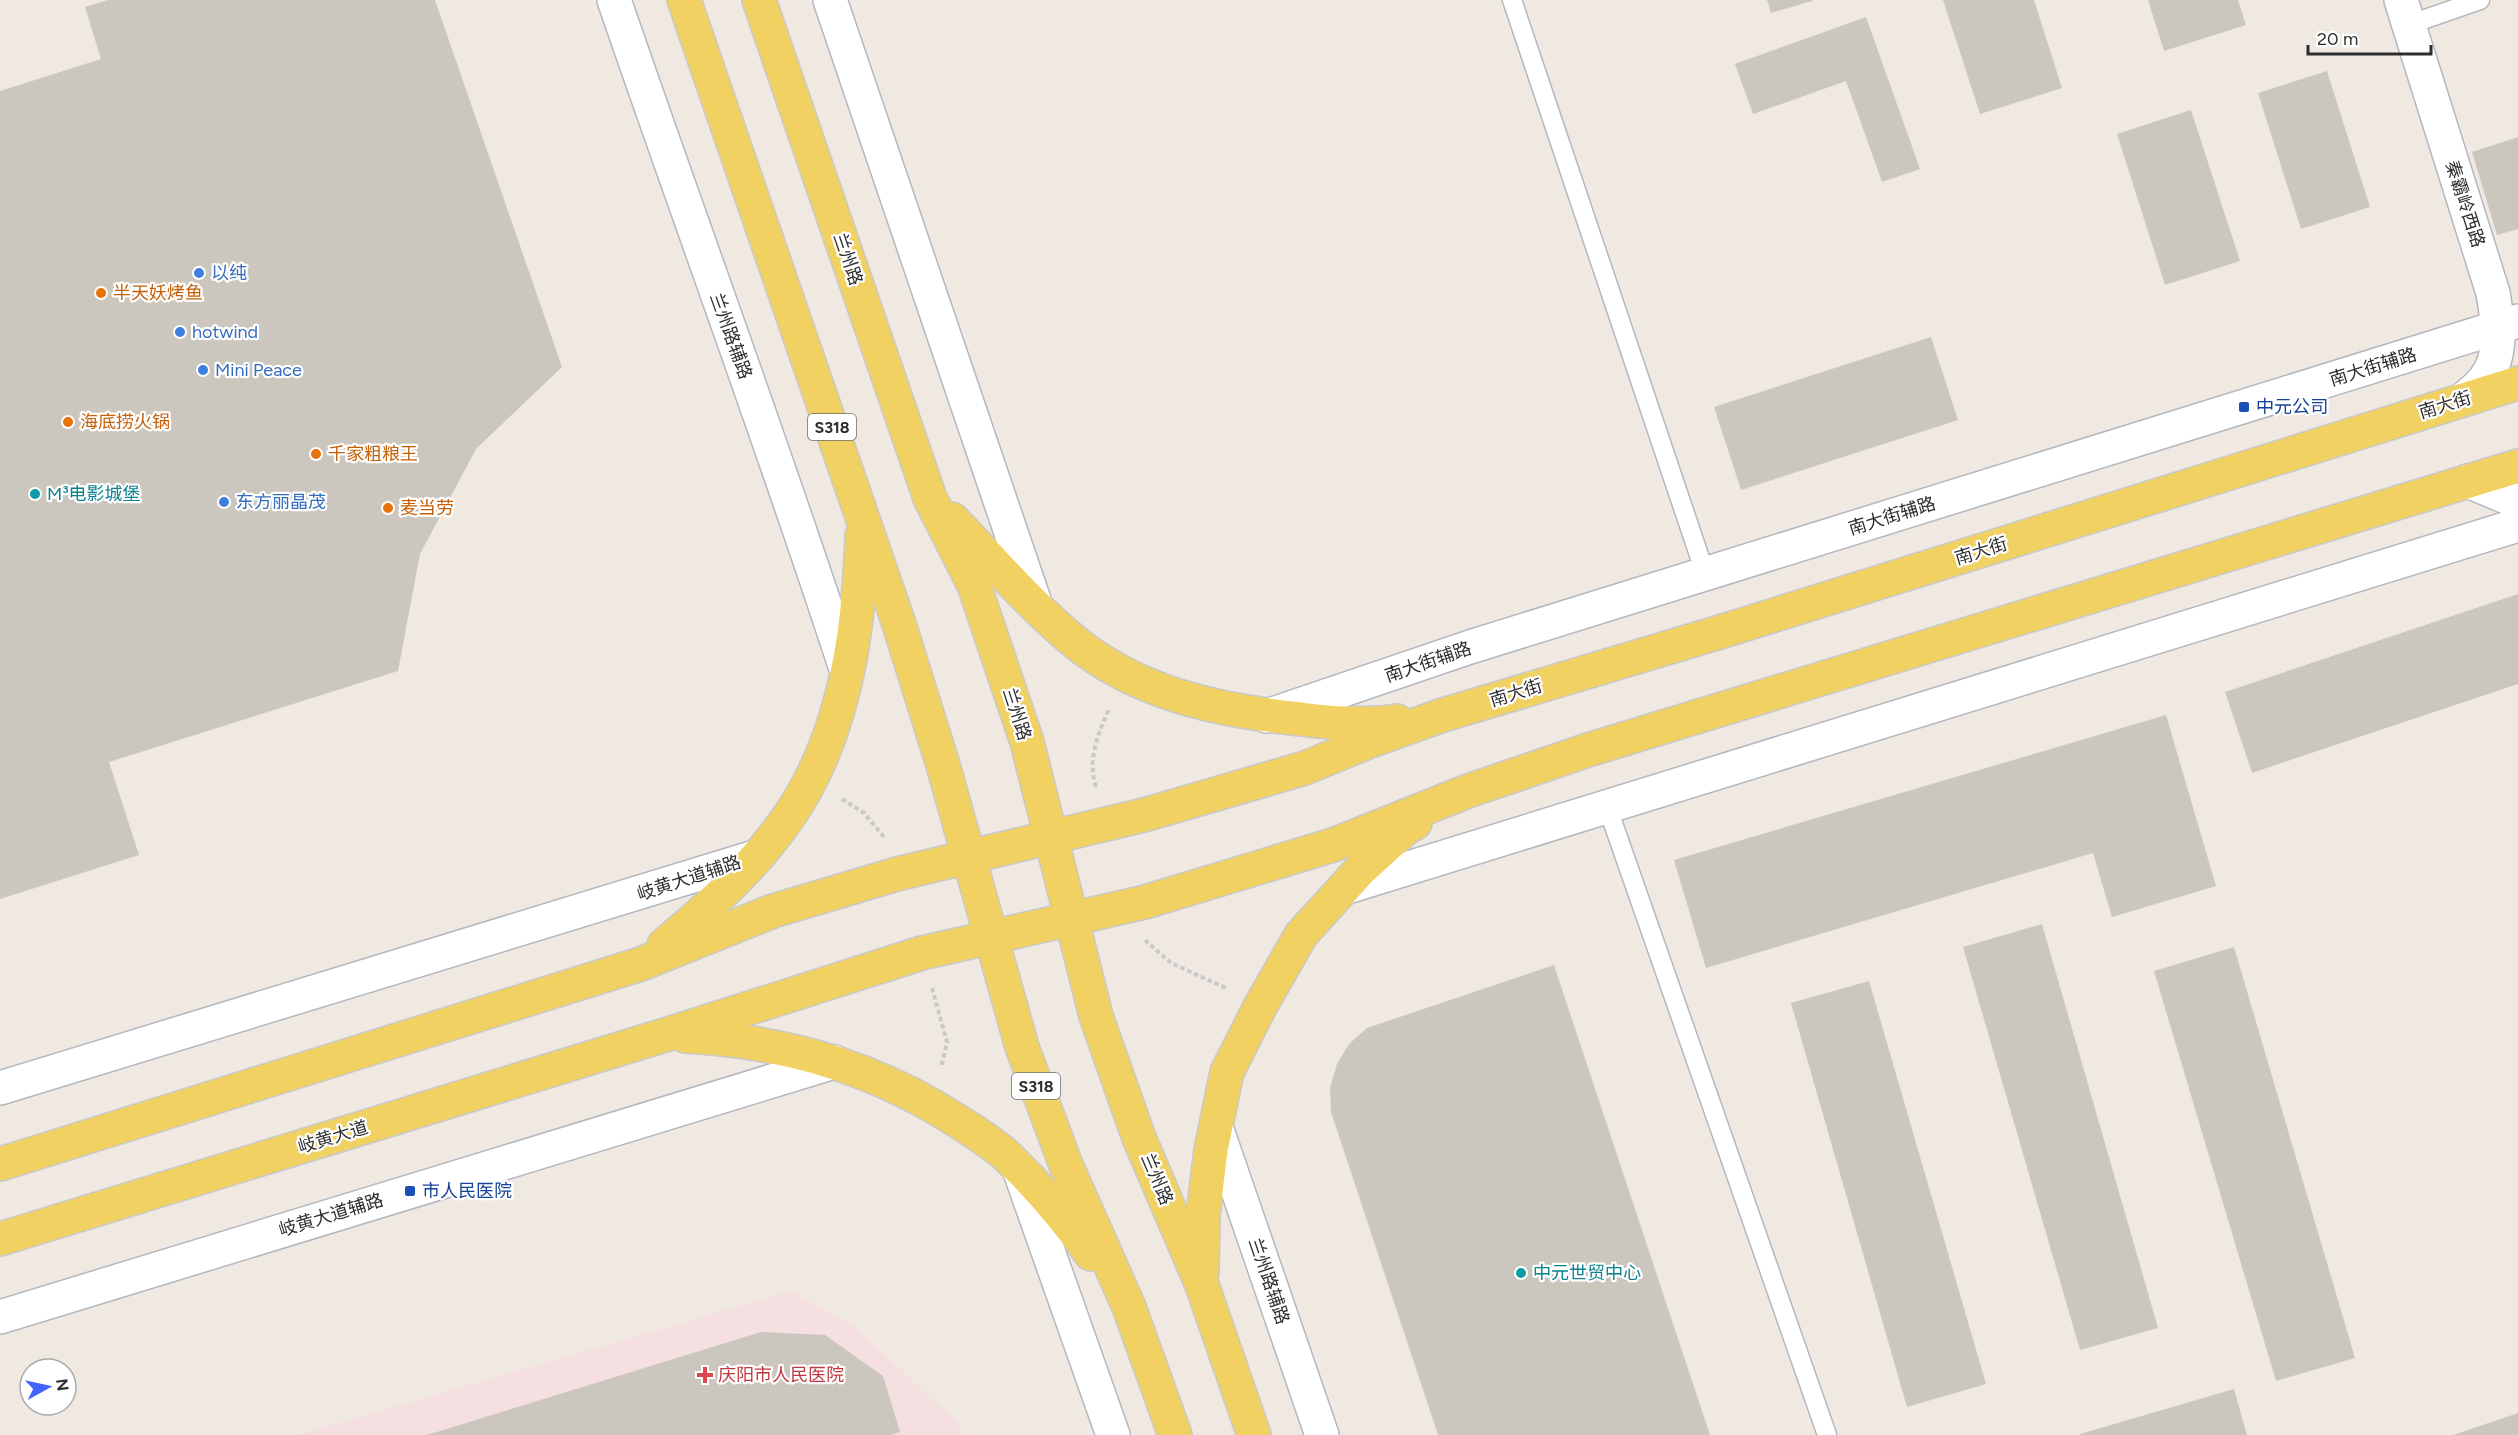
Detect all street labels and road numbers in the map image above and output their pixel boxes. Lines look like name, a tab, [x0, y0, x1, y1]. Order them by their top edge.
street label: 秦霸岭西路	[2441, 158, 2489, 250]
street label: 兰州路	[829, 230, 867, 288]
street label: 兰州路辅路	[705, 290, 757, 382]
street label: 南大街辅路	[2327, 343, 2419, 391]
street label: 南大街	[2416, 387, 2474, 423]
road number: S318	[808, 414, 856, 440]
street label: 南大街辅路	[1846, 492, 1938, 540]
street label: 南大街	[1952, 533, 2010, 569]
street label: 南大街辅路	[1382, 637, 1474, 687]
street label: 南大街	[1487, 675, 1545, 711]
street label: 兰州路	[998, 685, 1036, 743]
street label: 岐黄大道辅路	[634, 851, 744, 905]
road number: S318	[1012, 1073, 1060, 1099]
street label: 岐黄大道	[295, 1116, 371, 1158]
street label: 兰州路	[1136, 1150, 1178, 1208]
street label: 岐黄大道辅路	[276, 1189, 386, 1241]
street label: 兰州路辅路	[1244, 1235, 1294, 1327]

